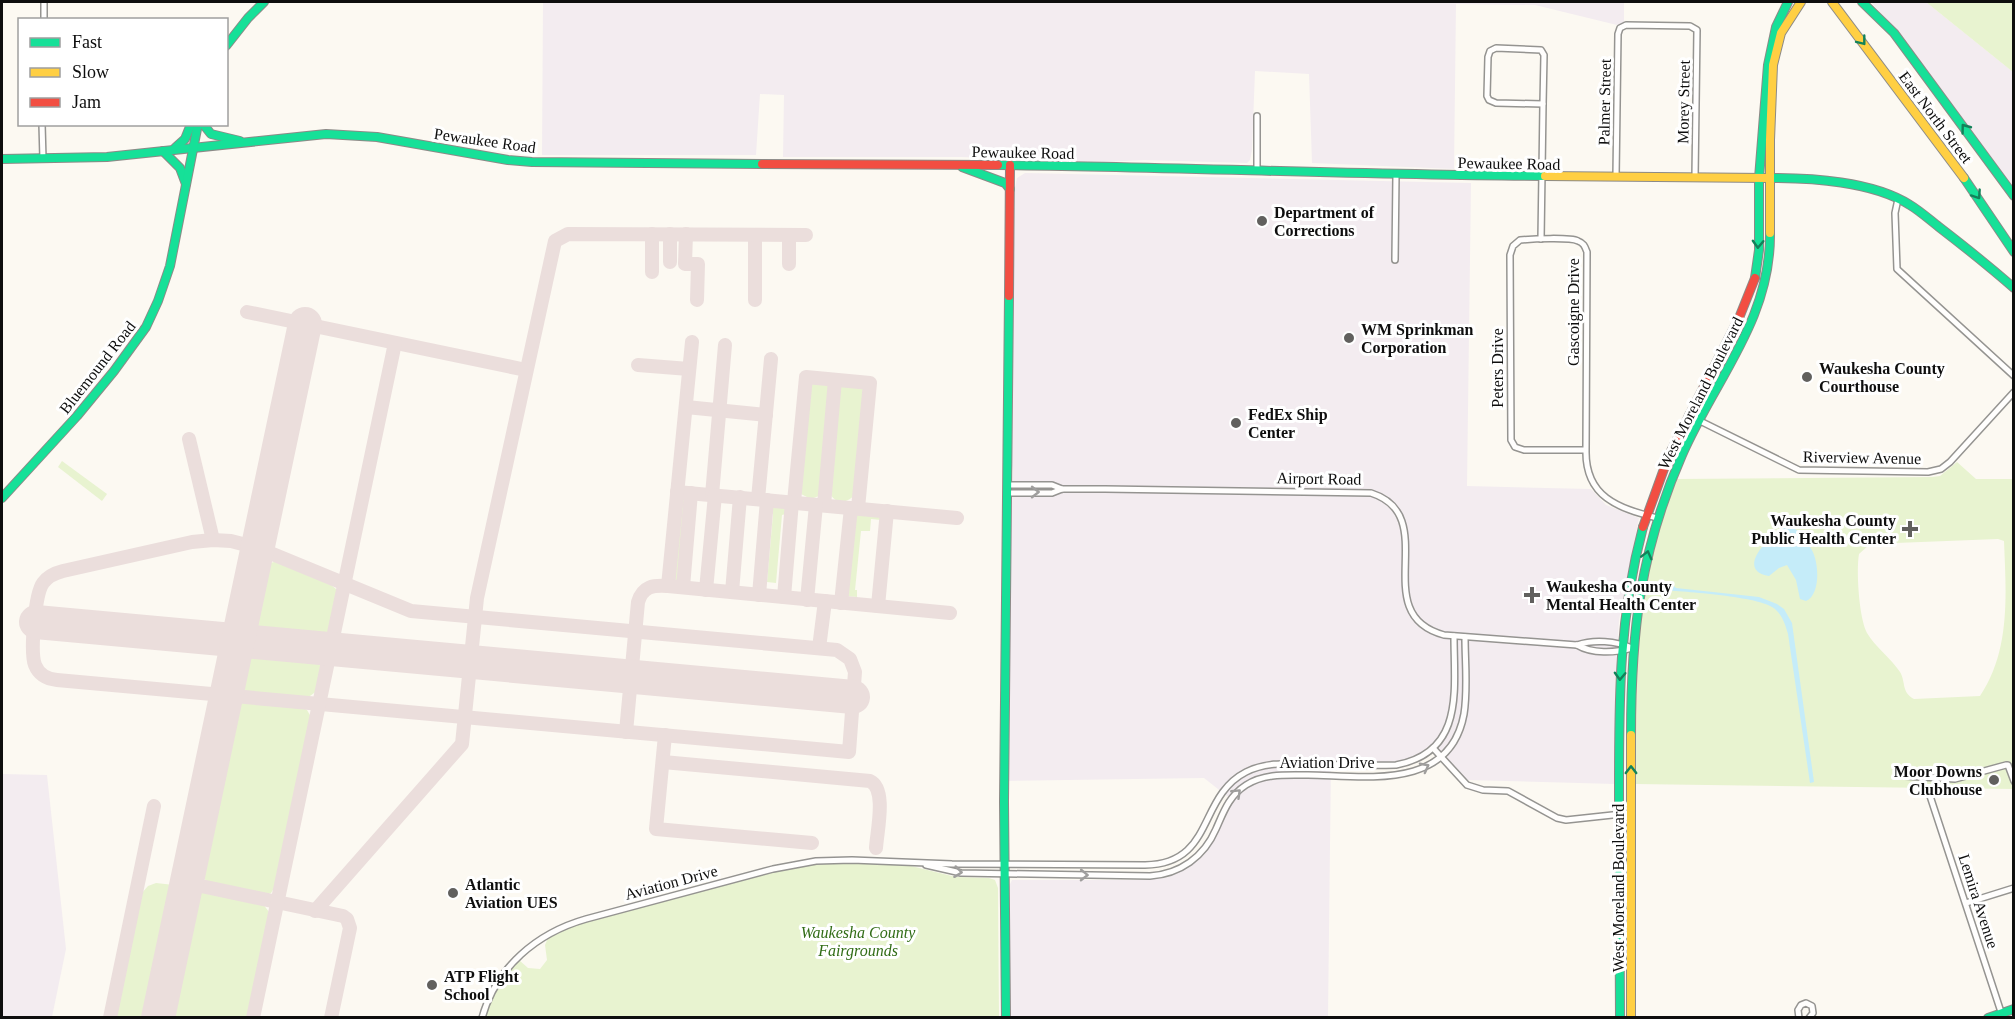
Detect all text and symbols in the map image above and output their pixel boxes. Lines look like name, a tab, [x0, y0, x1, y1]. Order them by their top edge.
legend	[18, 18, 228, 126]
text: Fast	[72, 32, 102, 52]
one-way arrow	[1855, 34, 1866, 45]
street label: Palmer Street	[1595, 58, 1614, 145]
street label: Morey Street	[1674, 59, 1694, 144]
text: Slow	[72, 62, 109, 82]
street label: East North Street	[1896, 68, 1976, 167]
text: Jam	[72, 92, 101, 112]
one-way arrow	[1961, 123, 1972, 134]
street label: Pewaukee Road	[433, 125, 537, 156]
street label: Pewaukee Road	[972, 143, 1074, 162]
street label: Pewaukee Road	[1458, 154, 1560, 173]
one-way arrow	[1969, 189, 1981, 199]
place label: Department of Corrections	[1274, 204, 1375, 239]
marker: Department of Corrections	[1255, 214, 1269, 228]
one-way arrow	[1752, 240, 1765, 249]
street label: Gascoigne Drive	[1565, 258, 1583, 366]
street label: West Moreland Boulevard	[1655, 314, 1746, 472]
street label: Bluemound Road	[56, 318, 139, 417]
place label: WM Sprinkman Corporation	[1361, 321, 1474, 357]
street label: Peters Drive	[1489, 328, 1506, 408]
marker: WM Sprinkman Corporation	[1342, 331, 1356, 345]
place label: Waukesha County Courthouse	[1819, 360, 1945, 395]
marker: Waukesha County Courthouse	[1800, 370, 1814, 384]
place label: FedEx Ship Center	[1248, 406, 1328, 441]
marker: FedEx Ship Center	[1229, 416, 1243, 430]
street label: Riverview Avenue	[1803, 448, 1921, 467]
street label: Airport Road	[1276, 469, 1362, 489]
one-way arrow	[1031, 486, 1040, 499]
place label: Waukesha County Public Health Center	[1751, 512, 1896, 547]
marker: Waukesha County Public Health Center	[1901, 520, 1919, 538]
one-way arrow	[1639, 551, 1652, 561]
place label: Waukesha County Mental Health Center	[1546, 578, 1696, 613]
marker: Waukesha County Mental Health Center	[1523, 586, 1541, 604]
one-way arrow	[1613, 671, 1626, 680]
street label: Aviation Drive	[1279, 754, 1375, 771]
one-way arrow	[1419, 762, 1430, 774]
place label: Moor Downs Clubhouse	[1894, 763, 1982, 798]
one-way arrow	[1625, 766, 1637, 775]
marker: Moor Downs Clubhouse	[1987, 773, 2001, 787]
one-way arrow	[1231, 789, 1241, 800]
street label: West Moreland Boulevard	[1610, 804, 1627, 972]
street label: Lemira Avenue	[1955, 852, 2002, 950]
street label: Aviation Drive	[623, 862, 719, 903]
one-way arrow	[953, 865, 963, 878]
one-way arrow	[1079, 869, 1088, 882]
place label: Atlantic Aviation UES	[465, 876, 558, 911]
marker: Atlantic Aviation UES	[446, 886, 460, 900]
park label: Waukesha County Fairgrounds	[801, 924, 916, 960]
place label: ATP Flight School	[444, 968, 519, 1003]
marker: ATP Flight School	[425, 978, 439, 992]

